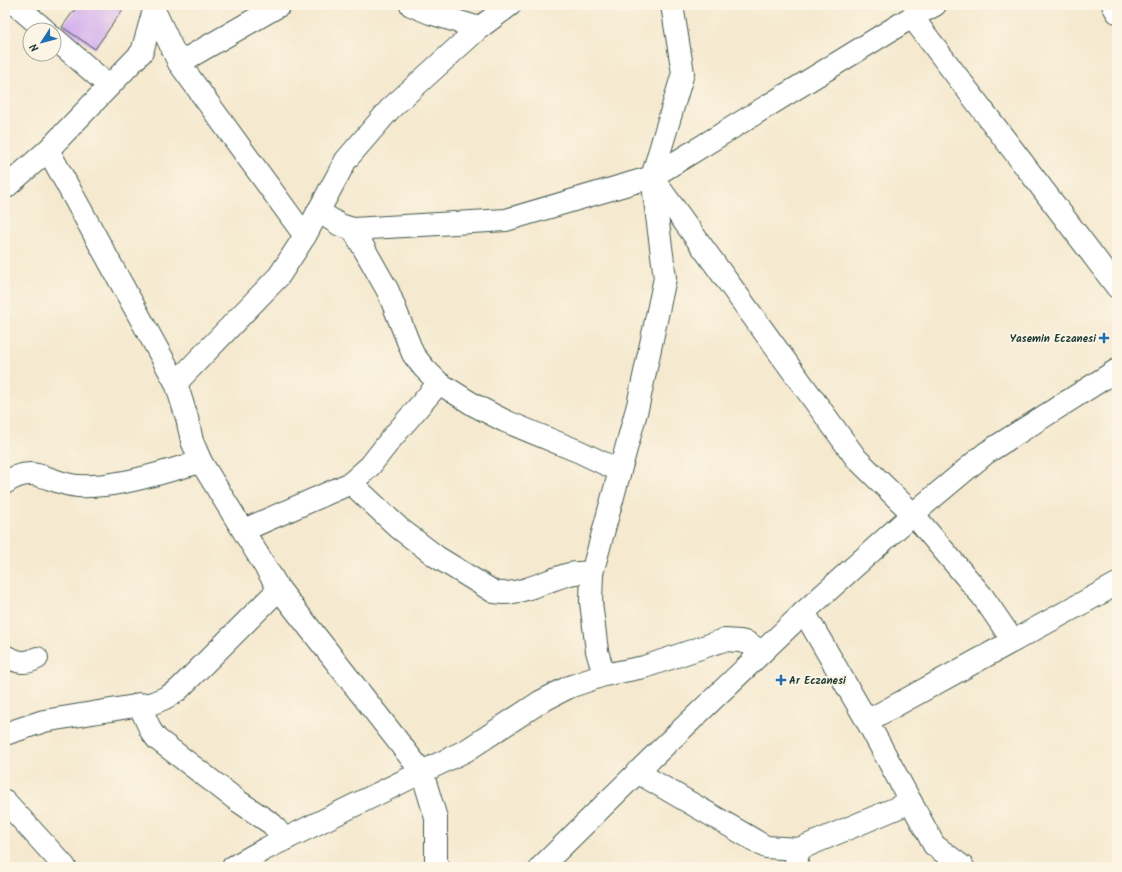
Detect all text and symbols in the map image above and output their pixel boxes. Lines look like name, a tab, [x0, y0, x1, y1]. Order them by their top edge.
north arrow	[22, 22, 62, 62]
text: N	[25, 39, 44, 55]
place label: Yasemin Eczanesi	[1010, 330, 1097, 348]
marker: Yasemin Eczanesi	[1099, 333, 1109, 343]
place label: Ar Eczanesi	[789, 672, 847, 690]
marker: Ar Eczanesi	[776, 675, 786, 685]

